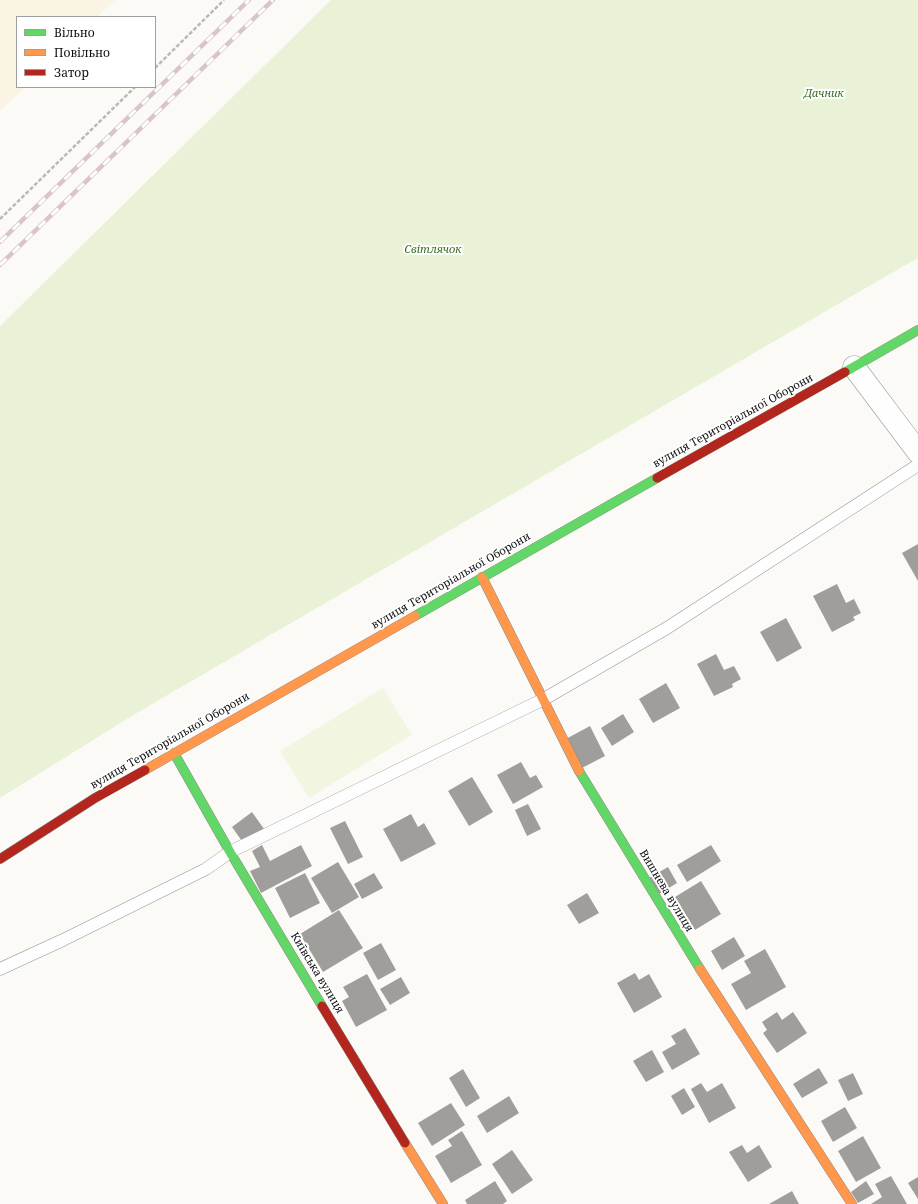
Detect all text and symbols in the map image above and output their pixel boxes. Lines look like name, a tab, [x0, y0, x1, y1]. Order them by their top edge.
legend	[16, 16, 156, 88]
text: Вільно	[54, 24, 95, 41]
text: Повільно	[54, 44, 110, 61]
text: Затор	[54, 64, 89, 81]
park label: Дачник	[804, 87, 844, 101]
park label: Світлячок	[404, 243, 462, 257]
street label: вулиця Територіальної Оборони	[650, 371, 816, 471]
street label: вулиця Територіальної Оборони	[369, 530, 533, 632]
street label: вулиця Територіальної Оборони	[88, 690, 252, 792]
street label: Вишнева вулиця	[636, 848, 696, 934]
street label: Київська вулиця	[288, 930, 346, 1016]

